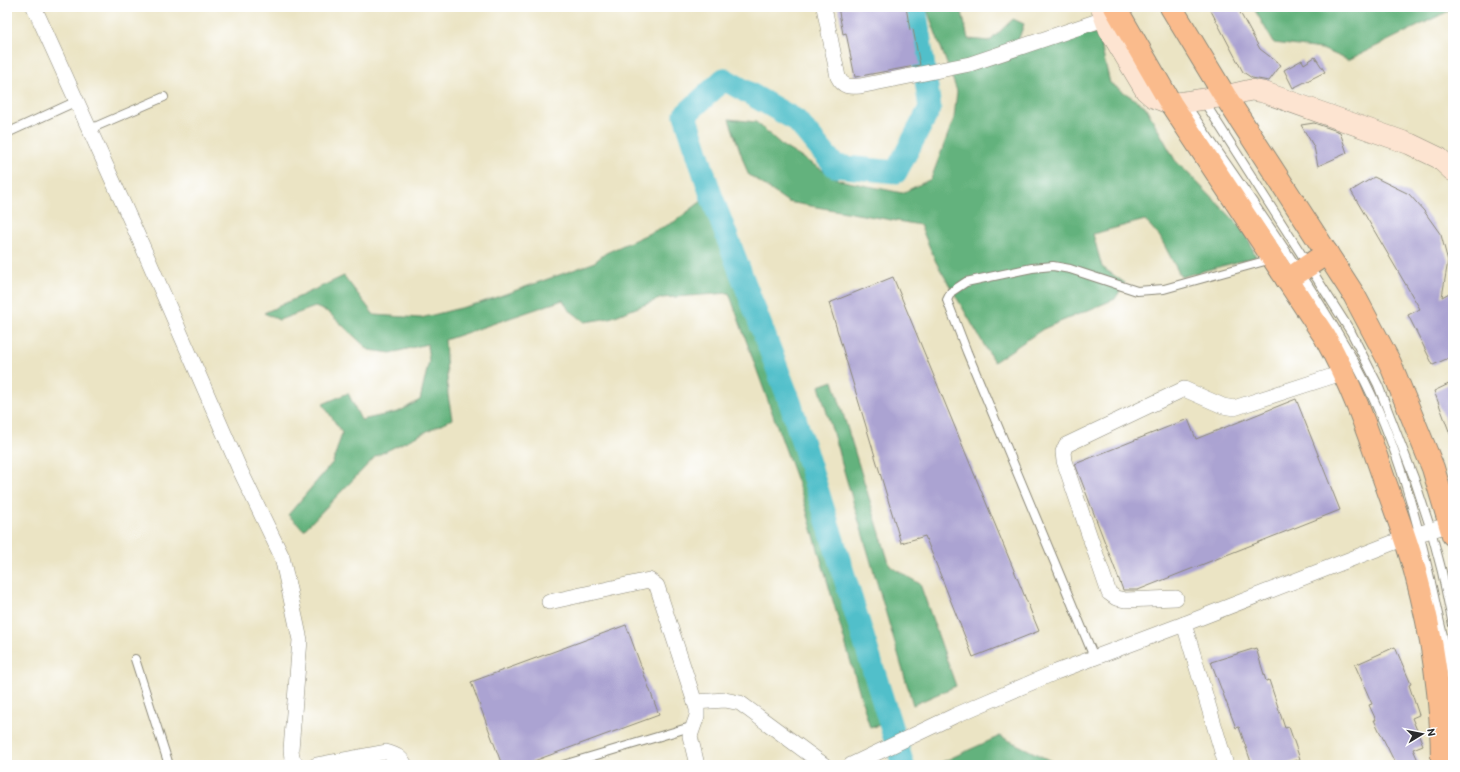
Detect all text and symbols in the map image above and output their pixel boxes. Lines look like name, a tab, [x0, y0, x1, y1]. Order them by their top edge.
north arrow	[1402, 714, 1442, 754]
text: N	[1424, 728, 1438, 737]

